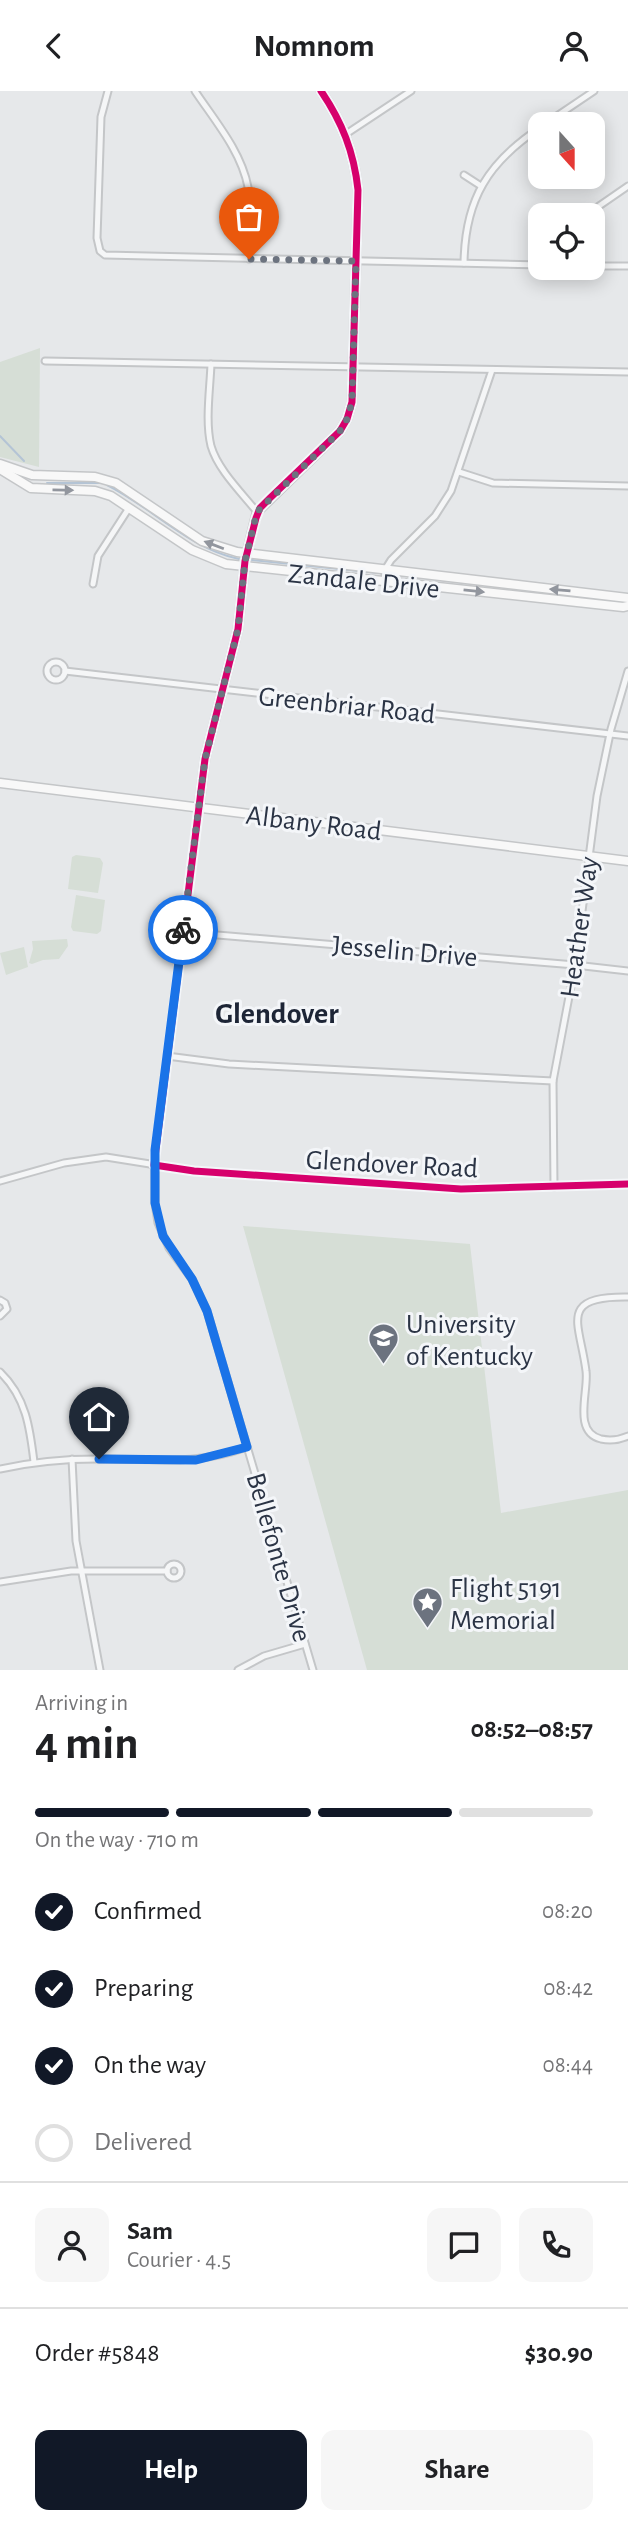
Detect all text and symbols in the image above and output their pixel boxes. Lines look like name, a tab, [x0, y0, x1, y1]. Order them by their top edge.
icon: back	[35, 27, 73, 65]
icon: person	[555, 27, 593, 65]
text: Nomnom	[253, 30, 375, 62]
north arrow	[528, 112, 606, 189]
map controls	[528, 112, 605, 280]
pin	[219, 187, 279, 259]
icon: bag	[230, 198, 268, 236]
button: locate	[528, 203, 605, 280]
one-way arrow	[52, 484, 74, 496]
one-way arrow	[203, 540, 224, 551]
street label: Zandale Drive	[287, 560, 441, 604]
one-way arrow	[549, 584, 571, 595]
one-way arrow	[463, 586, 485, 597]
street label: Greenbriar Road	[257, 683, 437, 729]
street label: Albany Road	[244, 802, 383, 846]
street label: Heather Way	[556, 855, 604, 1000]
courier	[148, 895, 218, 965]
icon: bike	[164, 911, 202, 949]
street label: Jesselin Drive	[331, 932, 479, 972]
district label: Glendover	[215, 999, 339, 1029]
street label: Glendover Road	[305, 1147, 479, 1183]
place label: University of Kentucky	[406, 1311, 533, 1371]
school or university icon: University of Kentucky	[366, 1322, 400, 1366]
pin	[69, 1387, 129, 1459]
icon: home	[80, 1398, 118, 1436]
street label: Bellefonte Drive	[241, 1470, 316, 1645]
place label: Flight 5191 Memorial	[450, 1575, 562, 1635]
place icon: Flight 5191 Memorial	[410, 1586, 444, 1630]
text: Arriving in	[35, 1692, 128, 1715]
text: 08:52–08:57	[470, 1716, 593, 1742]
text: 4 min	[35, 1721, 139, 1767]
text: On the way · 710 m	[35, 1829, 199, 1852]
icon: check	[35, 1893, 73, 1931]
text: Confirmed	[94, 1898, 202, 1924]
text: 08:20	[542, 1900, 593, 1923]
icon: check	[35, 1970, 73, 2008]
text: Preparing	[94, 1975, 193, 2001]
text: 08:42	[543, 1977, 593, 2000]
icon: check	[35, 2047, 73, 2085]
text: On the way	[94, 2052, 206, 2078]
text: 08:44	[543, 2054, 593, 2077]
text: Delivered	[94, 2129, 192, 2155]
button: person	[35, 2208, 109, 2282]
button: chat	[427, 2208, 501, 2282]
button: phone	[519, 2208, 593, 2282]
text: Sam	[127, 2218, 173, 2244]
text: Courier · 4.5	[127, 2249, 231, 2272]
text: Order #5848	[35, 2340, 159, 2366]
text: $30.90	[524, 2340, 593, 2366]
button: Help	[35, 2430, 307, 2510]
button: Share	[321, 2430, 593, 2510]

